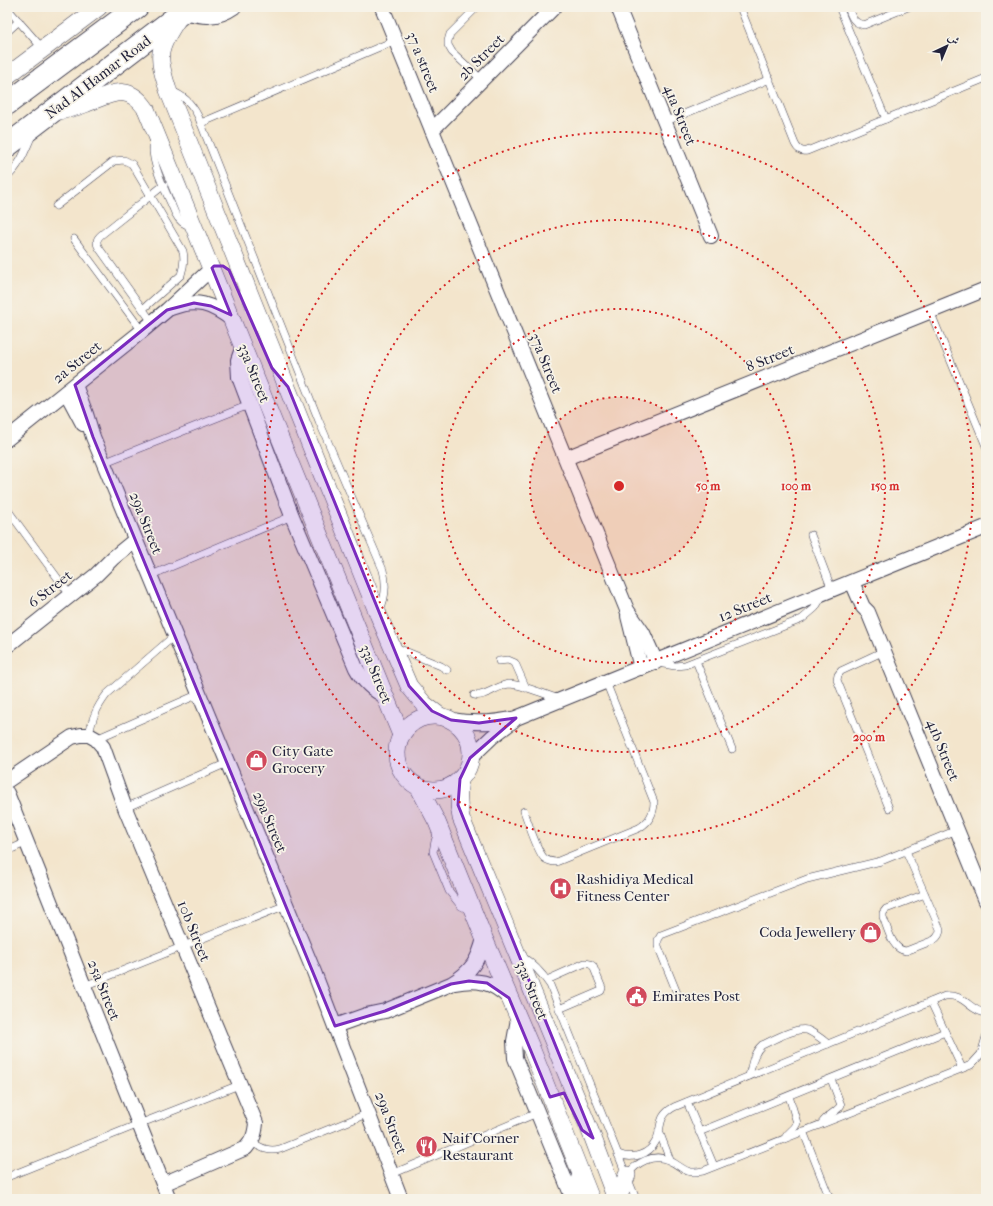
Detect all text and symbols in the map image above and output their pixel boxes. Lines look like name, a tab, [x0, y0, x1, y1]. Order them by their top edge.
north arrow	[927, 26, 967, 66]
street label: 37 a street	[403, 29, 444, 96]
street label: 2b Street	[454, 30, 508, 84]
street label: Nad Al Hamar Road	[42, 31, 155, 123]
text: ش	[945, 31, 962, 48]
street label: 41a Street	[660, 82, 701, 149]
street label: 37a Street	[526, 330, 566, 396]
street label: 2a Street	[49, 337, 105, 387]
street label: 8 Street	[743, 340, 797, 376]
street label: 33a Street	[234, 341, 274, 406]
centre of rings	[612, 479, 626, 493]
text: 50 m	[696, 479, 721, 493]
text: 100 m	[781, 479, 812, 493]
text: 150 m	[871, 479, 900, 493]
street label: 29a Street	[125, 489, 167, 557]
street label: 6 Street	[24, 566, 76, 612]
street label: 12 Street	[716, 588, 775, 626]
street label: 33a Street	[356, 642, 396, 707]
street label: 41b Street	[923, 717, 964, 784]
text: 200 m	[853, 730, 886, 744]
place label: City Gate Grocery	[272, 742, 334, 777]
shop icon: City Gate Grocery	[243, 747, 269, 773]
street label: 29a Street	[249, 788, 291, 856]
place label: Rashidiya Medical Fitness Center	[576, 870, 694, 905]
hospital icon: Rashidiya Medical Fitness Center	[548, 875, 574, 901]
street label: 10b Street	[174, 898, 215, 965]
shop icon: Coda Jewellery	[858, 919, 884, 945]
place label: Coda Jewellery	[759, 923, 857, 941]
street label: 25a Street	[84, 957, 125, 1024]
street label: 33a Street	[512, 958, 552, 1023]
public building icon: Emirates Post	[623, 983, 649, 1009]
place label: Emirates Post	[652, 987, 741, 1005]
street label: 29a Street	[371, 1089, 411, 1157]
place label: Naif Corner Restaurant	[442, 1129, 520, 1164]
restaurant icon: Naif Corner Restaurant	[414, 1134, 440, 1160]

